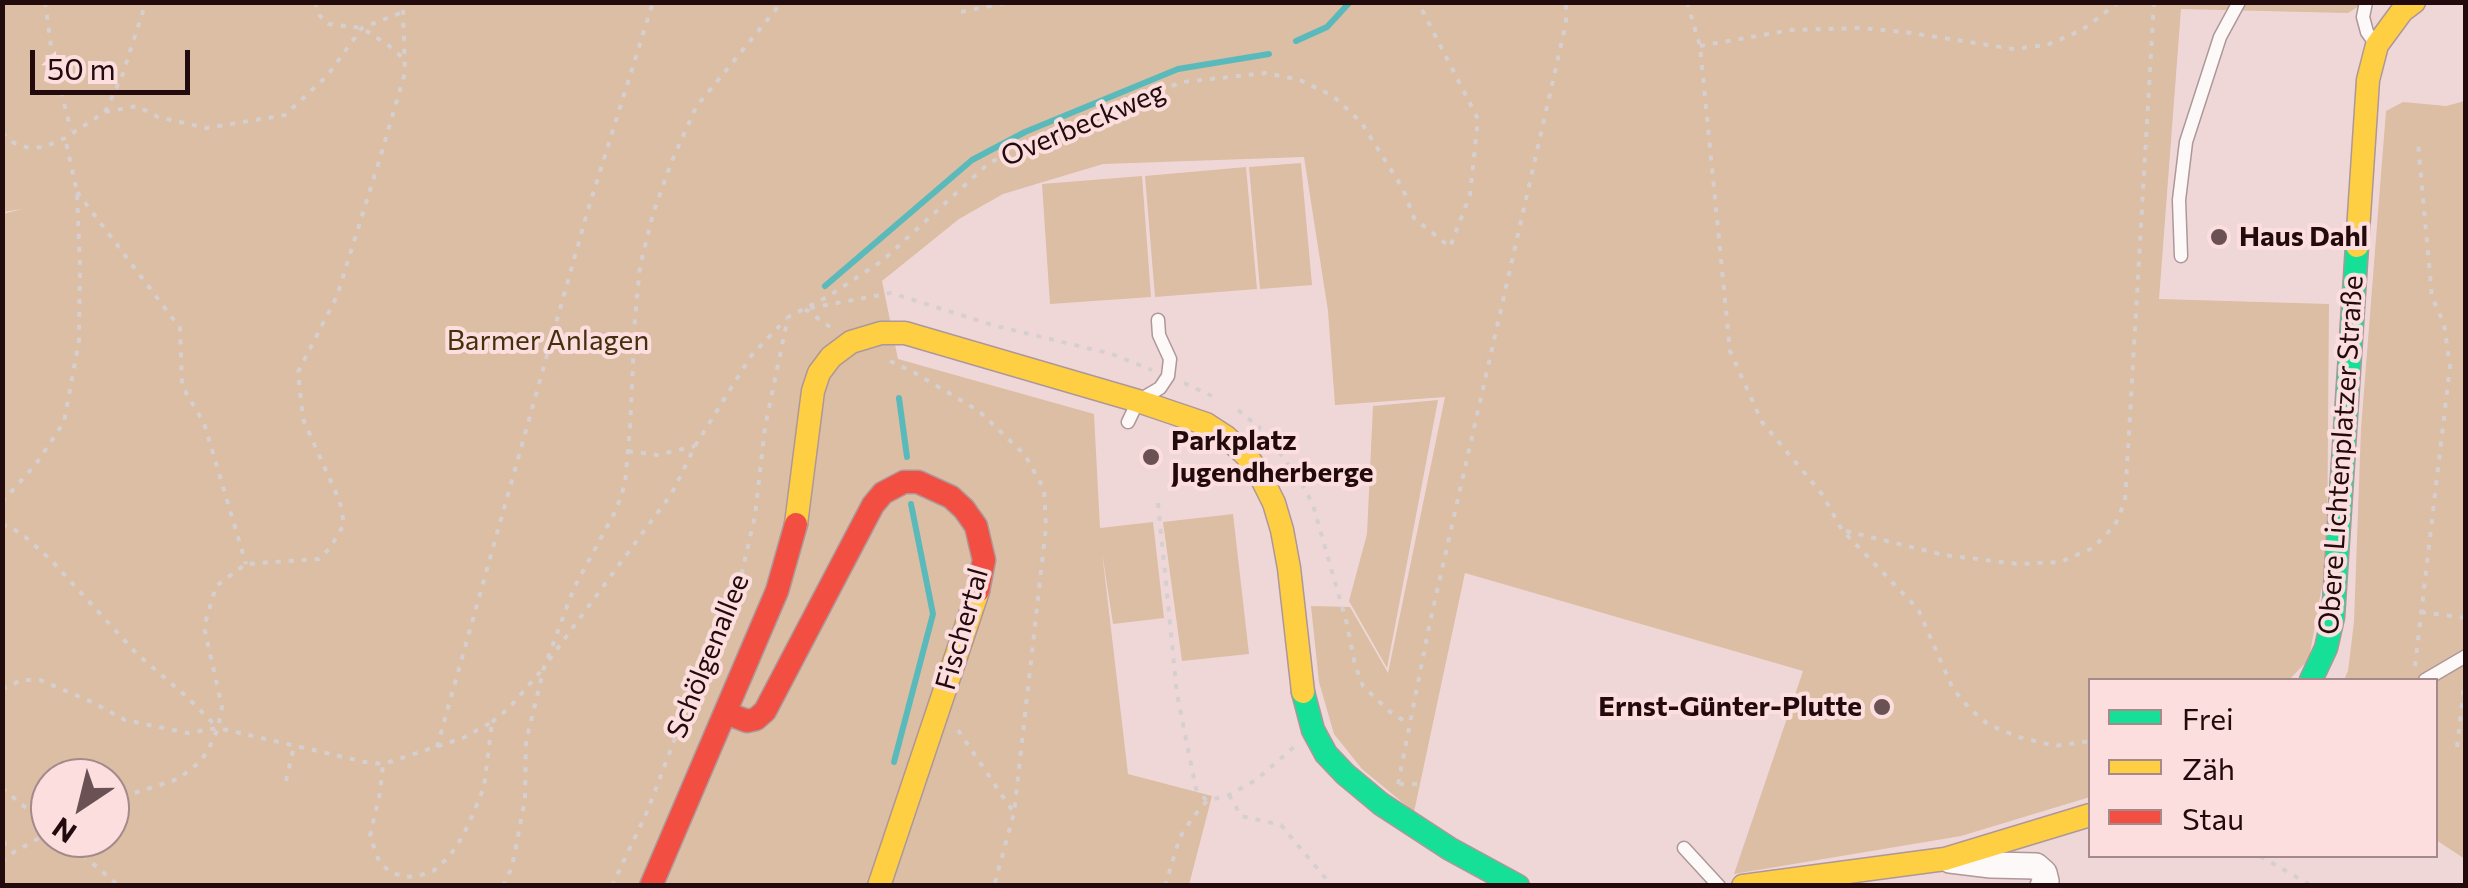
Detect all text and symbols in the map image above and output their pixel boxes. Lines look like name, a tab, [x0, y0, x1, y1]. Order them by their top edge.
scale bar	[35, 30, 195, 92]
text: 50 m	[47, 49, 116, 86]
street label: Overbeckweg	[996, 74, 1170, 174]
place label: Haus Dahl	[2239, 220, 2368, 254]
marker: Haus Dahl	[2208, 226, 2230, 248]
street label: Obere Lichtenplatzer Straße	[2312, 274, 2370, 636]
park label: Barmer Anlagen	[447, 324, 649, 358]
place label: Parkplatz Jugendherberge	[1171, 424, 1374, 490]
marker: Parkplatz Jugendherberge	[1140, 446, 1162, 468]
street label: Fischertal	[929, 564, 995, 694]
street label: Schölgenallee	[660, 569, 756, 743]
legend	[2088, 678, 2438, 858]
place label: Ernst-Günter-Plutte	[1598, 690, 1862, 724]
marker: Ernst-Günter-Plutte	[1871, 696, 1893, 718]
text: Frei	[2182, 699, 2234, 736]
text: Zäh	[2182, 749, 2235, 786]
north arrow	[30, 758, 130, 858]
text: Stau	[2182, 799, 2244, 836]
text: N	[46, 811, 82, 851]

